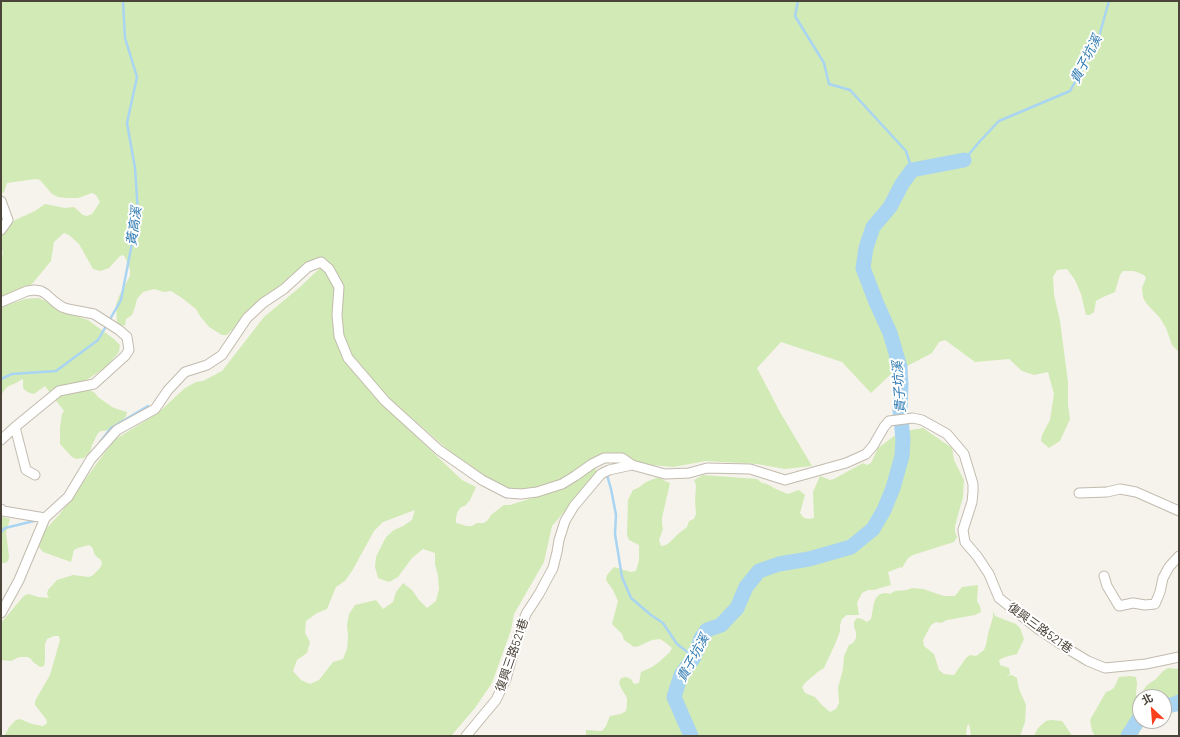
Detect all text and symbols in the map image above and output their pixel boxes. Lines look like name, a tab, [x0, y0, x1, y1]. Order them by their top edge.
water label: 貴子坑溪	[1067, 32, 1105, 86]
water label: 黃高溪	[124, 206, 144, 246]
water label: 貴子坑溪	[889, 361, 909, 413]
street label: 復興三路521巷	[1005, 600, 1075, 656]
street label: 復興三路521巷	[493, 616, 531, 694]
water label: 貴子坑溪	[674, 631, 712, 685]
north arrow	[1132, 689, 1172, 729]
text: 北	[1139, 690, 1155, 707]

